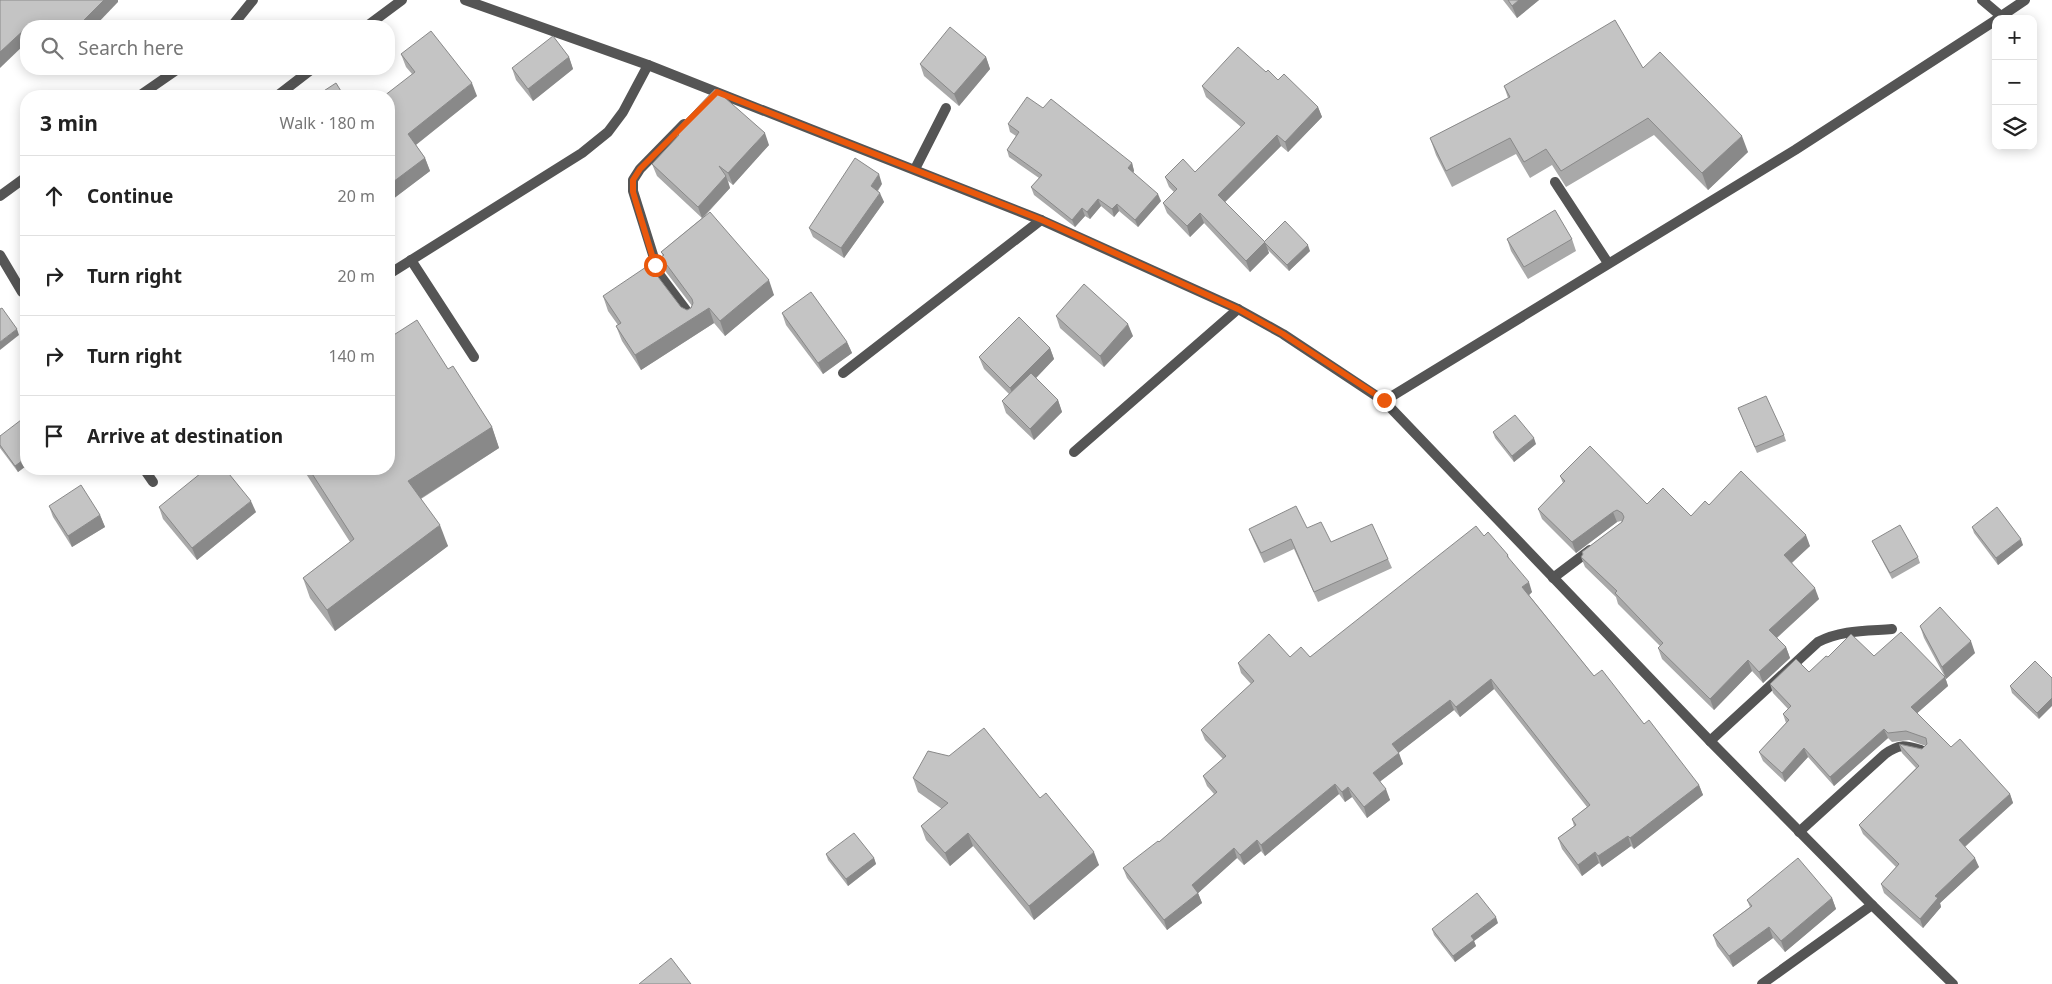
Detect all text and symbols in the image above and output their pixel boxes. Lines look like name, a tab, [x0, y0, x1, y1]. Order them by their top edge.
map controls	[1992, 15, 2037, 150]
button: +	[1992, 15, 2037, 60]
search box	[20, 20, 395, 75]
icon: search	[38, 34, 66, 62]
text: Search here	[78, 35, 184, 61]
button: −	[1992, 60, 2037, 105]
button: layers	[1992, 105, 2037, 150]
text: 3 min	[40, 109, 98, 137]
text: Walk · 180 m	[280, 112, 375, 134]
icon: ahead	[40, 182, 68, 210]
text: Continue	[87, 183, 173, 209]
text: 20 m	[338, 185, 375, 207]
route start	[644, 254, 667, 277]
icon: right	[40, 262, 68, 290]
text: Turn right	[87, 263, 182, 289]
text: 20 m	[338, 265, 375, 287]
icon: right	[40, 342, 68, 370]
text: Turn right	[87, 343, 182, 369]
text: 140 m	[328, 345, 375, 367]
route end	[1373, 389, 1396, 412]
icon: arrive	[40, 422, 68, 450]
text: Arrive at destination	[87, 423, 283, 449]

